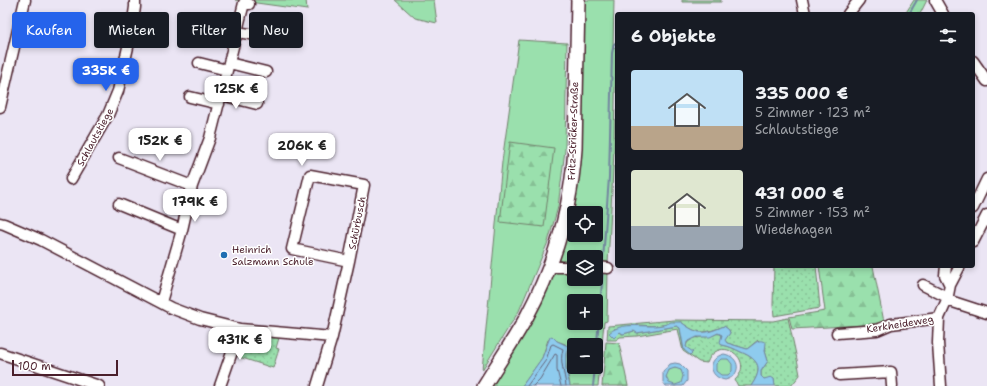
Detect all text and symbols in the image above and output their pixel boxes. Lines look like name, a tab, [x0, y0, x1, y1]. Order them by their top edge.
chip: Kaufen	[12, 12, 86, 48]
chip: Mieten	[94, 12, 169, 48]
chip: Filter	[177, 12, 241, 48]
chip: Neu	[249, 12, 303, 48]
text: 6 Objekte	[631, 25, 716, 47]
icon: filters	[937, 25, 959, 47]
pin: 335K €	[73, 58, 139, 92]
text: 335K €	[82, 62, 130, 79]
pin: 125K €	[203, 76, 269, 110]
text: 125K €	[213, 80, 259, 97]
street label: Fritz-Stricker-Straße	[565, 81, 581, 181]
text: 335 000 €	[755, 82, 848, 104]
icon: home	[663, 86, 711, 134]
text: 5 Zimmer · 123 m²	[755, 104, 871, 121]
street label: Schlautstiege	[74, 105, 116, 168]
text: Schlautstiege	[755, 121, 839, 138]
pin: 152K €	[127, 128, 193, 162]
text: 152K €	[137, 132, 183, 149]
pin: 206K €	[269, 133, 335, 167]
text: 206K €	[277, 137, 327, 154]
text: 431 000 €	[755, 182, 844, 204]
icon: home	[663, 186, 711, 234]
pin: 179K €	[162, 189, 228, 223]
text: 179K €	[172, 193, 218, 210]
street label: Schürbusch	[345, 195, 369, 251]
text: 5 Zimmer · 153 m²	[755, 204, 870, 221]
map controls	[567, 206, 603, 374]
button: locate	[567, 206, 603, 242]
text: Wiedehagen	[755, 221, 832, 238]
place label: Heinrich Salzmann Schule	[232, 243, 314, 268]
marker: Heinrich Salzmann Schule	[219, 250, 229, 260]
button: layers	[567, 250, 603, 286]
button: +	[567, 294, 603, 330]
street label: Kerkheideweg	[866, 312, 934, 336]
pin: 431K €	[207, 327, 273, 361]
text: 431K €	[217, 331, 263, 348]
button: −	[567, 338, 603, 374]
scale bar	[12, 358, 118, 377]
text: 100 m	[18, 359, 51, 374]

